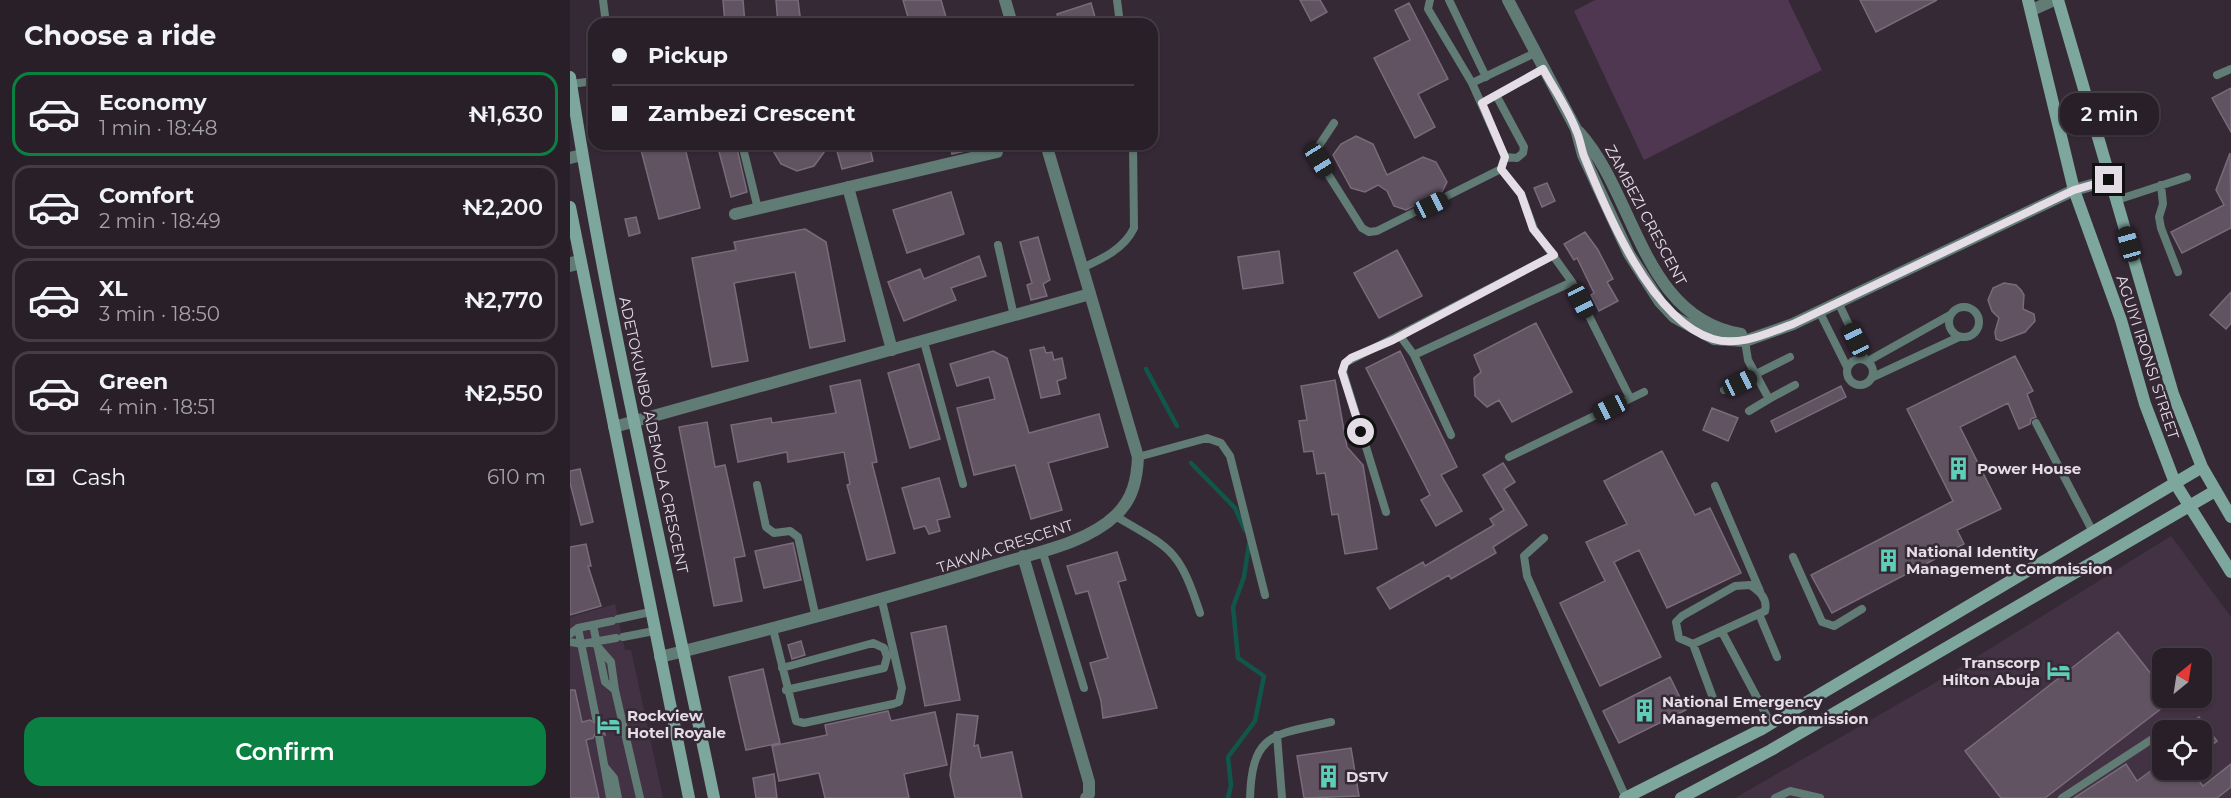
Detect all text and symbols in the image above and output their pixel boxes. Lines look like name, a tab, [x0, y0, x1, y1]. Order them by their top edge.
text: Choose a ride	[24, 19, 216, 52]
text: Pickup	[648, 42, 728, 69]
icon: car	[27, 87, 81, 141]
text: Economy	[99, 89, 207, 116]
callout: 2 min	[2060, 93, 2158, 135]
text: Zambezi Crescent	[648, 100, 856, 127]
text: ₦1,630	[469, 101, 543, 128]
text: 2 min	[2081, 102, 2138, 126]
text: 1 min · 18:48	[99, 116, 218, 140]
car	[1302, 140, 1336, 180]
street label: ZAMBEZI CRESCENT	[1601, 141, 1691, 289]
route end	[2095, 166, 2122, 193]
icon: car	[27, 180, 81, 234]
text: Comfort	[99, 182, 194, 209]
car	[1411, 189, 1451, 221]
text: ₦2,200	[463, 194, 543, 221]
text: 2 min · 18:49	[99, 209, 221, 233]
car	[2115, 224, 2143, 264]
icon: car	[27, 273, 81, 327]
street label: AGUIYI IRONSI STREET	[2113, 273, 2184, 442]
text: XL	[99, 275, 128, 302]
car	[1565, 281, 1597, 321]
text: ₦2,770	[464, 287, 543, 314]
street label: ADETOKUNBO ADEMOLA CRESCENT	[615, 295, 693, 576]
text: 3 min · 18:50	[99, 302, 220, 326]
car	[1840, 320, 1872, 360]
icon: car	[27, 366, 81, 420]
car	[1720, 367, 1760, 399]
text: Green	[99, 368, 168, 395]
text: ₦2,550	[465, 380, 543, 407]
car	[1590, 392, 1630, 424]
text: 4 min · 18:51	[99, 395, 216, 419]
route start	[1347, 418, 1374, 445]
building icon: Power House	[1946, 455, 1972, 481]
place label: Power House	[1977, 459, 2081, 478]
icon: cash	[24, 461, 57, 494]
text: Cash	[72, 464, 126, 491]
text: 610 m	[487, 465, 546, 489]
street label: TAKWA CRESCENT	[935, 515, 1076, 577]
place label: National Identity Management Commission	[1906, 542, 2113, 578]
building icon: National Identity Management Commission	[1875, 547, 1901, 573]
north arrow	[2152, 648, 2212, 708]
map controls	[2152, 648, 2212, 780]
place label: Transcorp Hilton Abuja	[1942, 653, 2040, 689]
hotel icon: Transcorp Hilton Abuja	[2045, 658, 2071, 684]
place label: National Emergency Management Commission	[1662, 692, 1869, 728]
building icon: National Emergency Management Commission	[1631, 697, 1657, 723]
place label: Rockview Hotel Royale	[627, 706, 726, 742]
hotel icon: Rockview Hotel Royale	[596, 711, 622, 737]
button: Confirm	[24, 717, 546, 786]
button: locate	[2152, 720, 2212, 780]
building icon: DSTV	[1315, 763, 1341, 789]
place label: DSTV	[1346, 767, 1389, 786]

